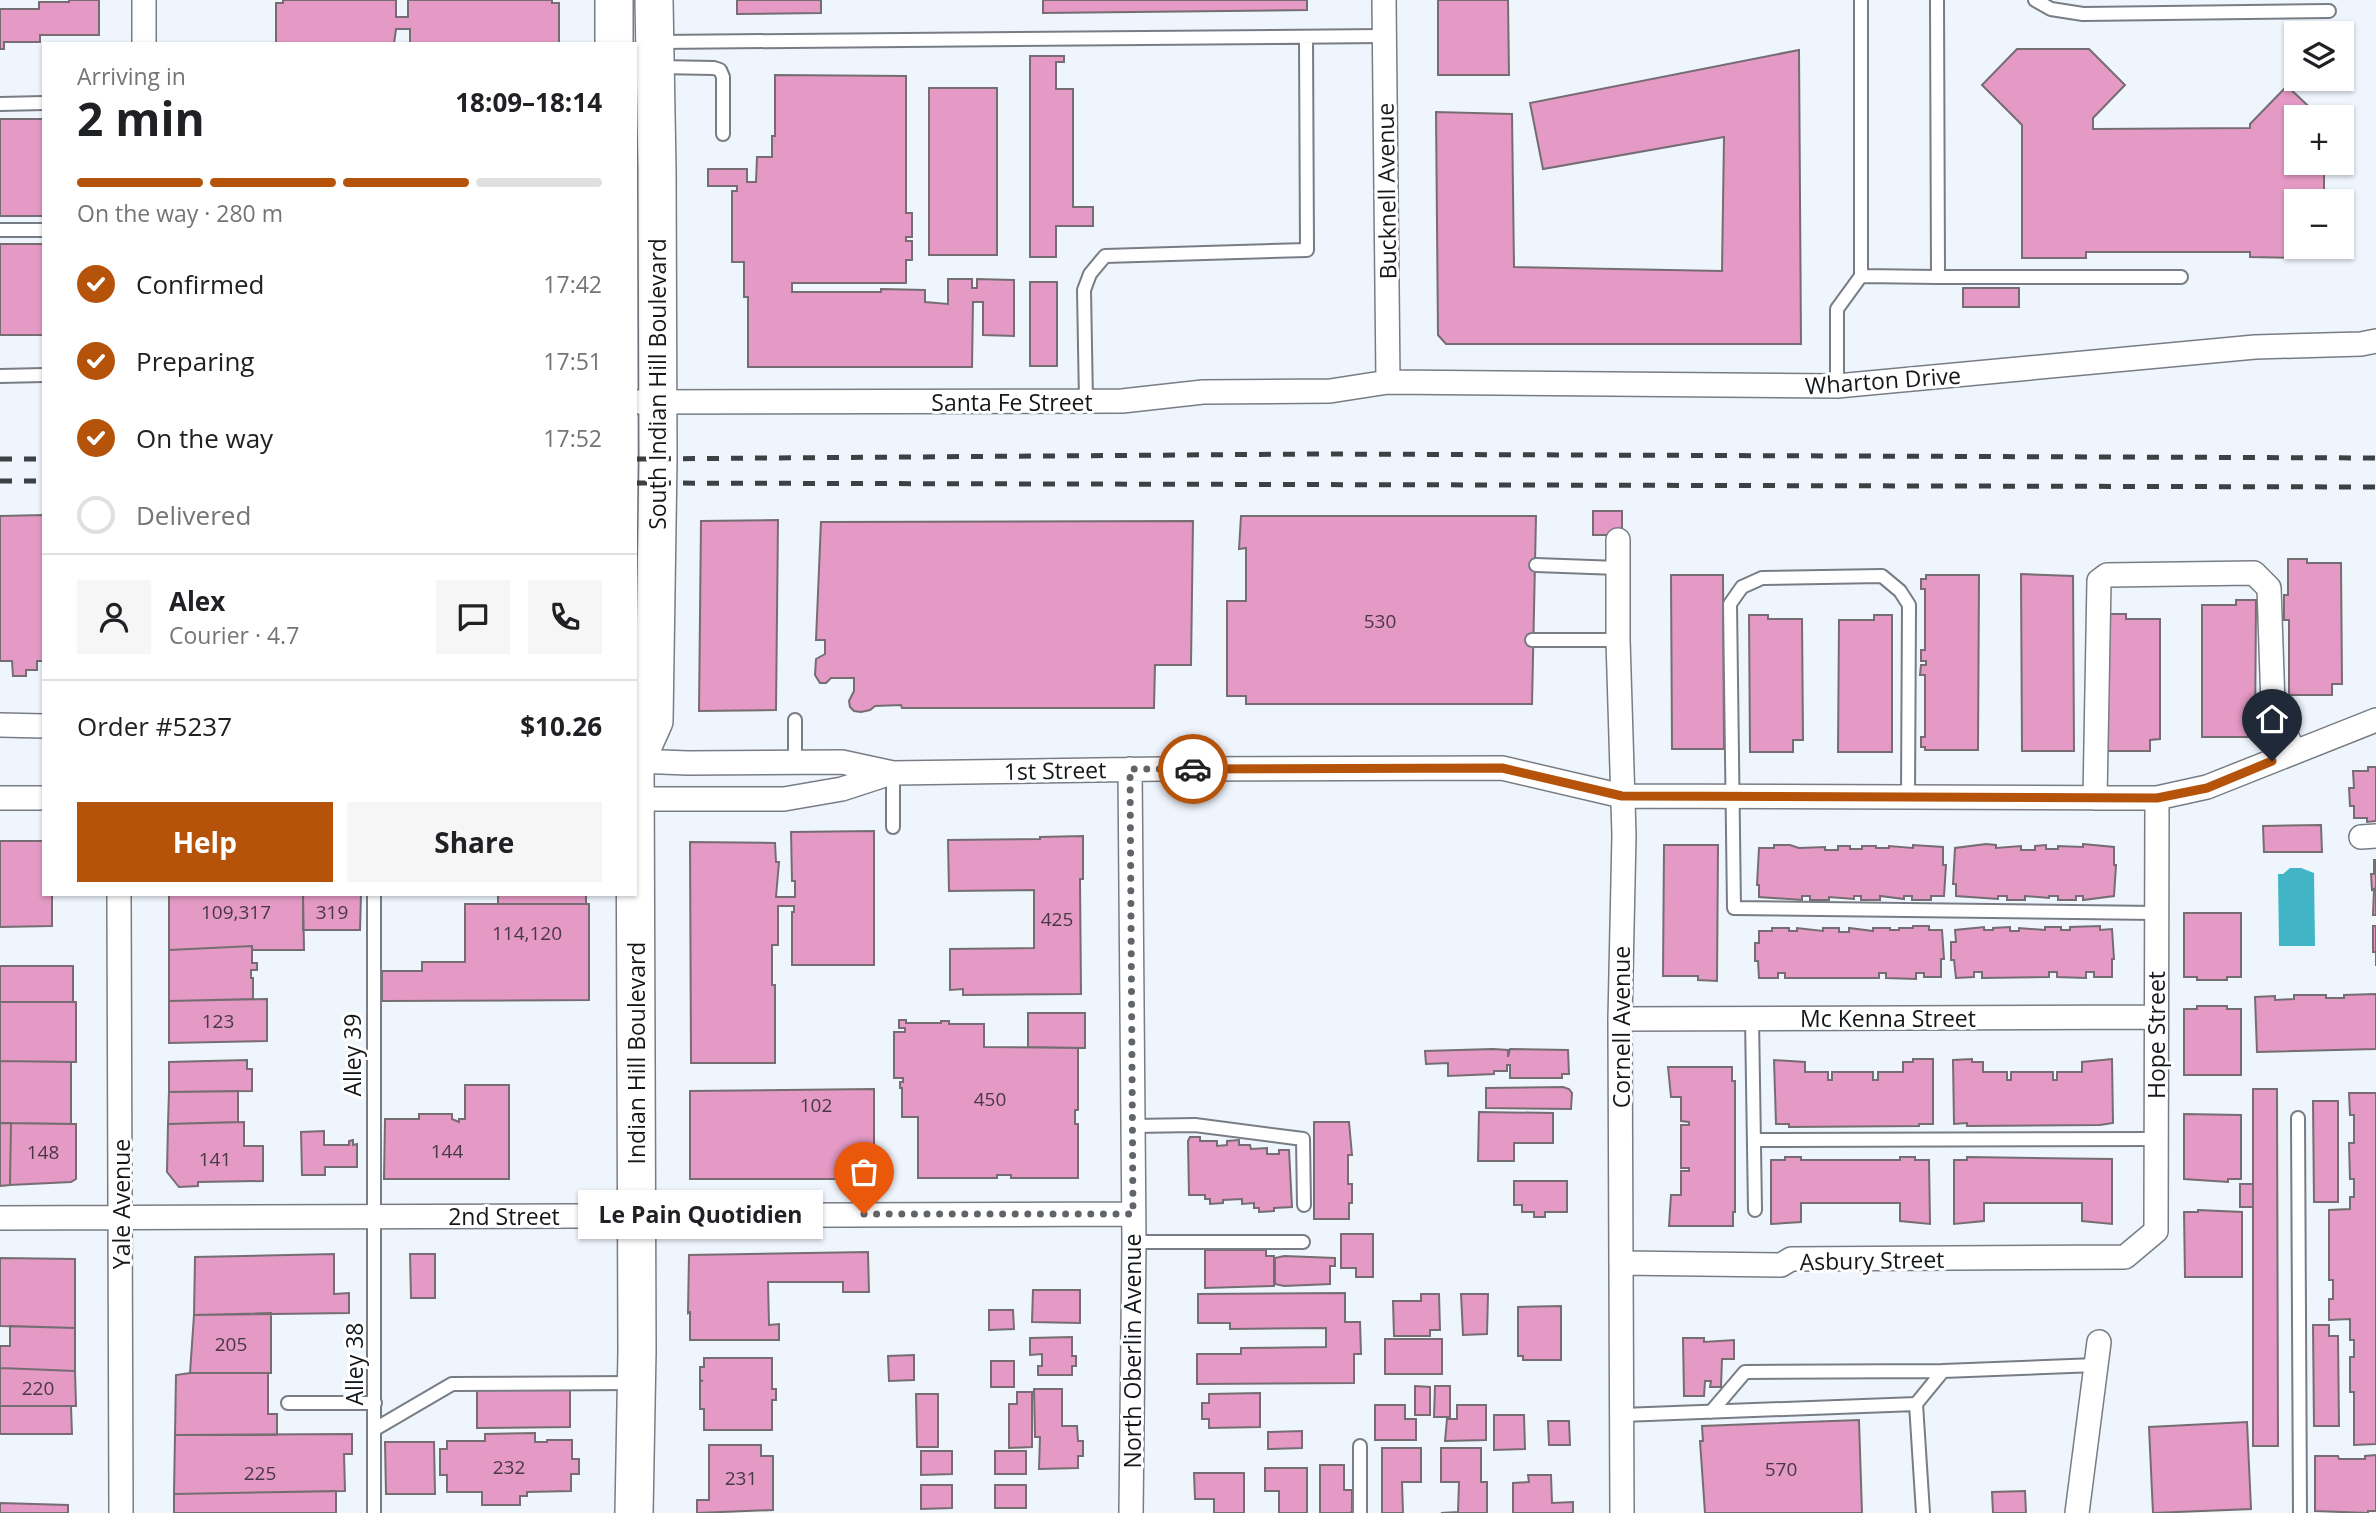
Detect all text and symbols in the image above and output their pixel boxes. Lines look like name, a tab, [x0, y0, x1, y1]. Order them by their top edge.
map controls	[2284, 21, 2354, 259]
button: layers	[2284, 21, 2354, 91]
text: Arriving in	[77, 60, 186, 92]
text: 18:09–18:14	[455, 84, 602, 120]
text: 2 min	[77, 87, 205, 149]
street label: Bucknell Avenue	[1368, 102, 1404, 280]
button: +	[2284, 105, 2354, 175]
button: −	[2284, 189, 2354, 259]
text: On the way · 280 m	[77, 197, 283, 229]
street label: South Indian Hill Boulevard	[641, 238, 673, 530]
icon: check	[77, 265, 115, 303]
text: Confirmed	[136, 266, 264, 302]
text: 17:42	[543, 268, 602, 300]
icon: check	[77, 342, 115, 380]
text: Preparing	[136, 343, 254, 379]
text: 17:51	[543, 345, 602, 377]
street label: Wharton Drive	[1804, 359, 1962, 401]
street label: Santa Fe Street	[931, 386, 1093, 418]
icon: check	[77, 419, 115, 457]
text: On the way	[136, 420, 273, 456]
text: 17:52	[543, 422, 602, 454]
text: Delivered	[136, 497, 251, 533]
button: person	[77, 580, 151, 654]
button: chat	[436, 580, 510, 654]
button: phone	[528, 580, 602, 654]
text: Alex	[169, 583, 225, 619]
house number: 530	[1364, 608, 1396, 634]
text: Courier · 4.7	[169, 619, 299, 651]
pin	[2242, 689, 2302, 761]
icon: home	[2253, 700, 2291, 738]
text: Order #5237	[77, 708, 232, 744]
text: $10.26	[520, 708, 602, 744]
courier	[1158, 734, 1228, 804]
icon: car	[1174, 750, 1212, 788]
street label: 1st Street	[1003, 753, 1107, 787]
button: Help	[77, 802, 333, 882]
button: Share	[347, 802, 602, 882]
house number: 109,317	[201, 899, 271, 925]
house number: 319	[316, 899, 348, 925]
house number: 425	[1041, 906, 1073, 932]
house number: 114,120	[492, 920, 562, 946]
street label: Indian Hill Boulevard	[620, 942, 652, 1164]
street label: Cornell Avenue	[1605, 946, 1637, 1108]
street label: Hope Street	[2140, 971, 2172, 1099]
street label: Mc Kenna Street	[1800, 1002, 1976, 1034]
house number: 123	[202, 1008, 234, 1034]
street label: Alley 39	[336, 1014, 368, 1096]
house number: 450	[974, 1086, 1006, 1112]
house number: 102	[800, 1092, 832, 1118]
house number: 144	[431, 1138, 463, 1164]
house number: 148	[27, 1139, 59, 1165]
street label: Yale Avenue	[105, 1139, 137, 1269]
pin	[834, 1142, 894, 1214]
house number: 141	[199, 1146, 231, 1172]
icon: bag	[845, 1153, 883, 1191]
callout: Le Pain Quotidien	[577, 1190, 822, 1238]
text: Le Pain Quotidien	[599, 1198, 802, 1230]
street label: 2nd Street	[448, 1200, 560, 1232]
street label: North Oberlin Avenue	[1116, 1234, 1148, 1468]
street label: Asbury Street	[1799, 1243, 1945, 1277]
street label: Alley 38	[338, 1323, 370, 1405]
house number: 205	[215, 1331, 247, 1357]
house number: 220	[22, 1375, 54, 1401]
house number: 232	[493, 1454, 525, 1480]
house number: 570	[1765, 1456, 1797, 1482]
house number: 225	[244, 1460, 276, 1486]
house number: 231	[725, 1465, 757, 1491]

